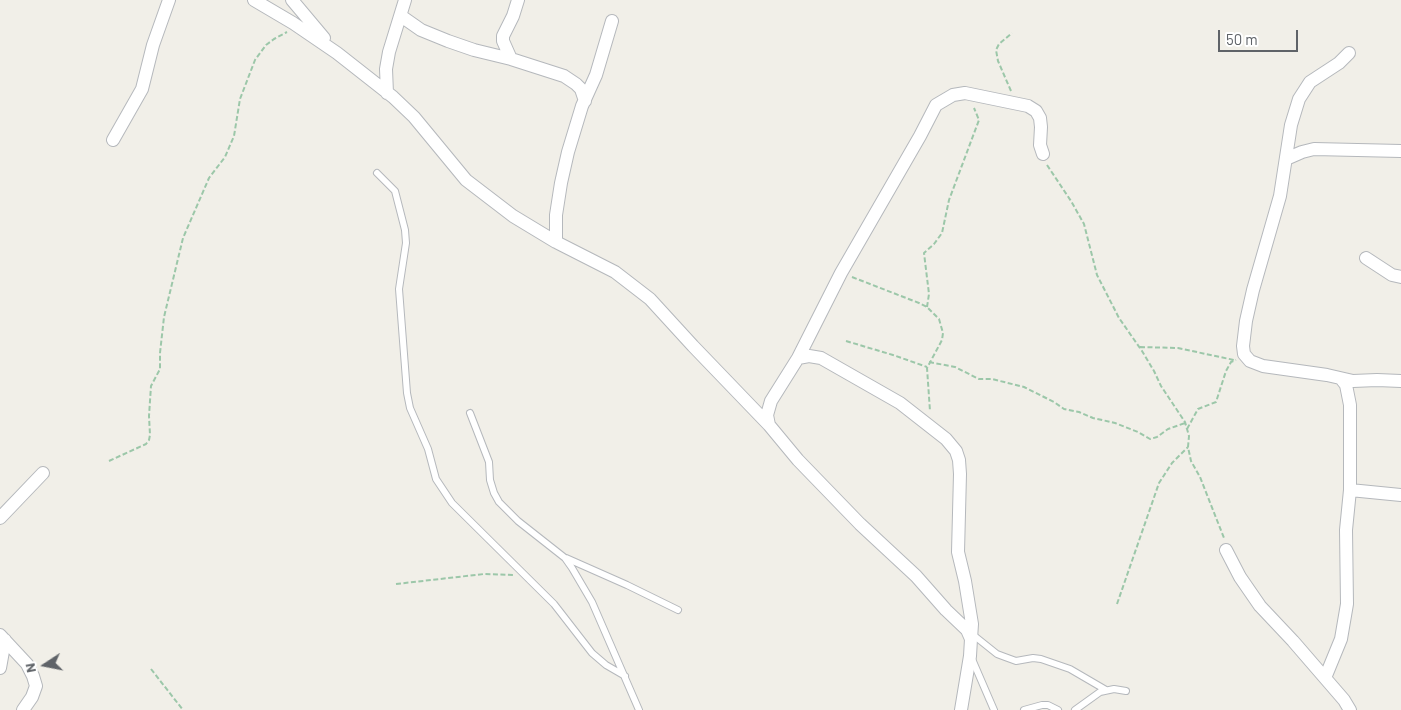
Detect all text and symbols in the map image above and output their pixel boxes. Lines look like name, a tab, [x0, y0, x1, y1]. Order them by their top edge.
scale bar	[1221, 20, 1301, 52]
text: 50 m	[1226, 30, 1258, 48]
north arrow	[20, 640, 70, 690]
text: N	[21, 662, 39, 674]

